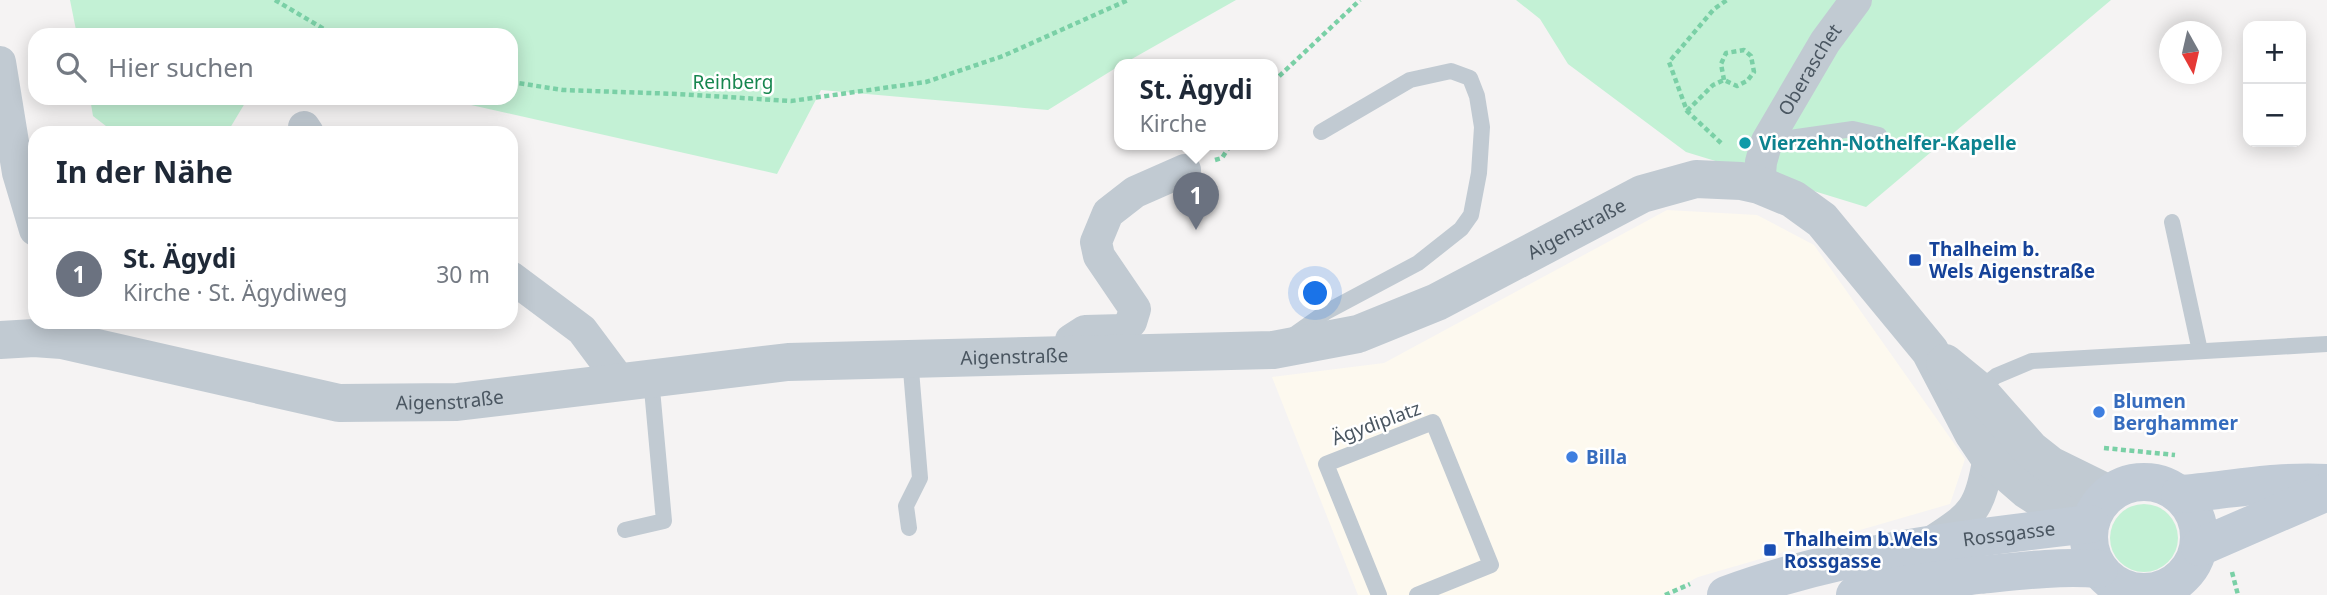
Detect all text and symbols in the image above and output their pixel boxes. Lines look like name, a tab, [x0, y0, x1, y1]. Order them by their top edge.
street label: Oberaschet	[1772, 18, 1847, 120]
north arrow	[2159, 21, 2222, 84]
map controls	[2243, 21, 2306, 147]
button: +	[2243, 21, 2306, 84]
search box	[28, 28, 518, 105]
icon: search	[52, 48, 90, 86]
text: Hier suchen	[108, 49, 254, 85]
popup	[1114, 59, 1278, 150]
park label: Reinberg	[693, 69, 773, 95]
text: St. Ägydi	[1139, 71, 1253, 107]
button: −	[2243, 84, 2306, 147]
text: Kirche	[1139, 107, 1207, 139]
place label: Vierzehn-Nothelfer-Kapelle	[1759, 130, 2017, 156]
marker: Vierzehn-Nothelfer-Kapelle	[1737, 135, 1753, 151]
text: In der Nähe	[56, 151, 233, 192]
pin: 1	[1173, 172, 1219, 230]
street label: Aigenstraße	[1522, 192, 1630, 265]
place label: Thalheim b. Wels Aigenstraße	[1929, 236, 2095, 284]
text: St. Ägydi	[123, 240, 236, 276]
marker: Thalheim b. Wels Aigenstraße	[1907, 252, 1923, 268]
text: 1	[72, 258, 86, 290]
text: 30 m	[436, 258, 490, 290]
text: Kirche · St. Ägydiweg	[123, 276, 347, 308]
your location	[1298, 276, 1332, 310]
street label: Aigenstraße	[960, 342, 1069, 371]
street label: Aigenstraße	[396, 383, 505, 416]
place label: Blumen Berghammer	[2113, 388, 2238, 436]
street label: Ägydiplatz	[1328, 395, 1424, 451]
marker: Blumen Berghammer	[2091, 404, 2107, 420]
place label: Billa	[1586, 444, 1627, 470]
marker: Billa	[1564, 449, 1580, 465]
street label: Rossgasse	[1961, 515, 2056, 553]
place label: Thalheim b.Wels Rossgasse	[1784, 526, 1938, 574]
marker: Thalheim b.Wels Rossgasse	[1762, 542, 1778, 558]

